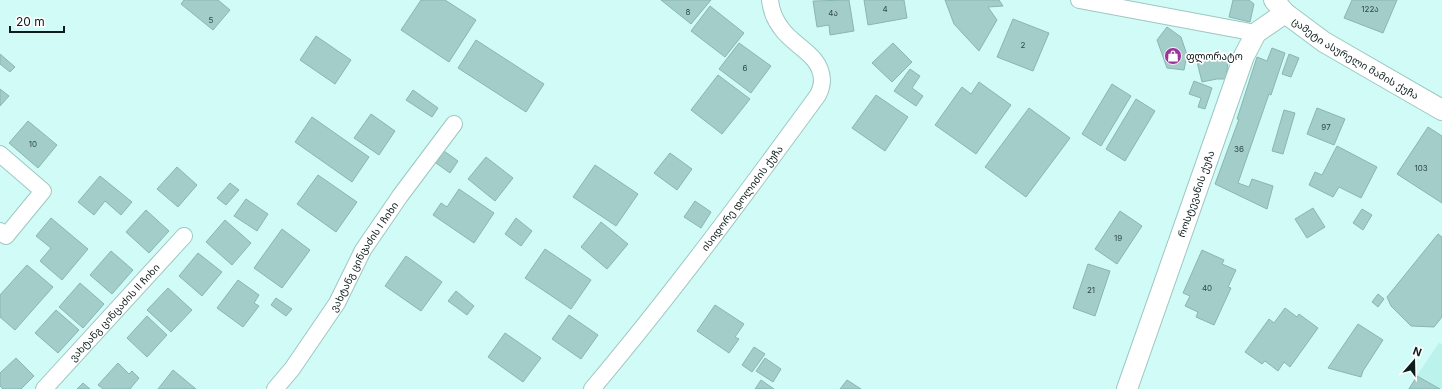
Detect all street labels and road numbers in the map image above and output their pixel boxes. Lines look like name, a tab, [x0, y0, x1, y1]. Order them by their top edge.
street label: ცამეტი ასურელი მამის ქუჩა	[1290, 15, 1421, 101]
street label: ისიდორე დოლიძის ქუჩა	[699, 143, 785, 253]
street label: როსტევანის ქუჩა	[1175, 149, 1216, 239]
street label: ვახტანგ ცინცაძის I ჩიხი	[327, 199, 401, 314]
street label: ვახტანგ ცინცაძის II ჩიხი	[67, 261, 162, 364]

